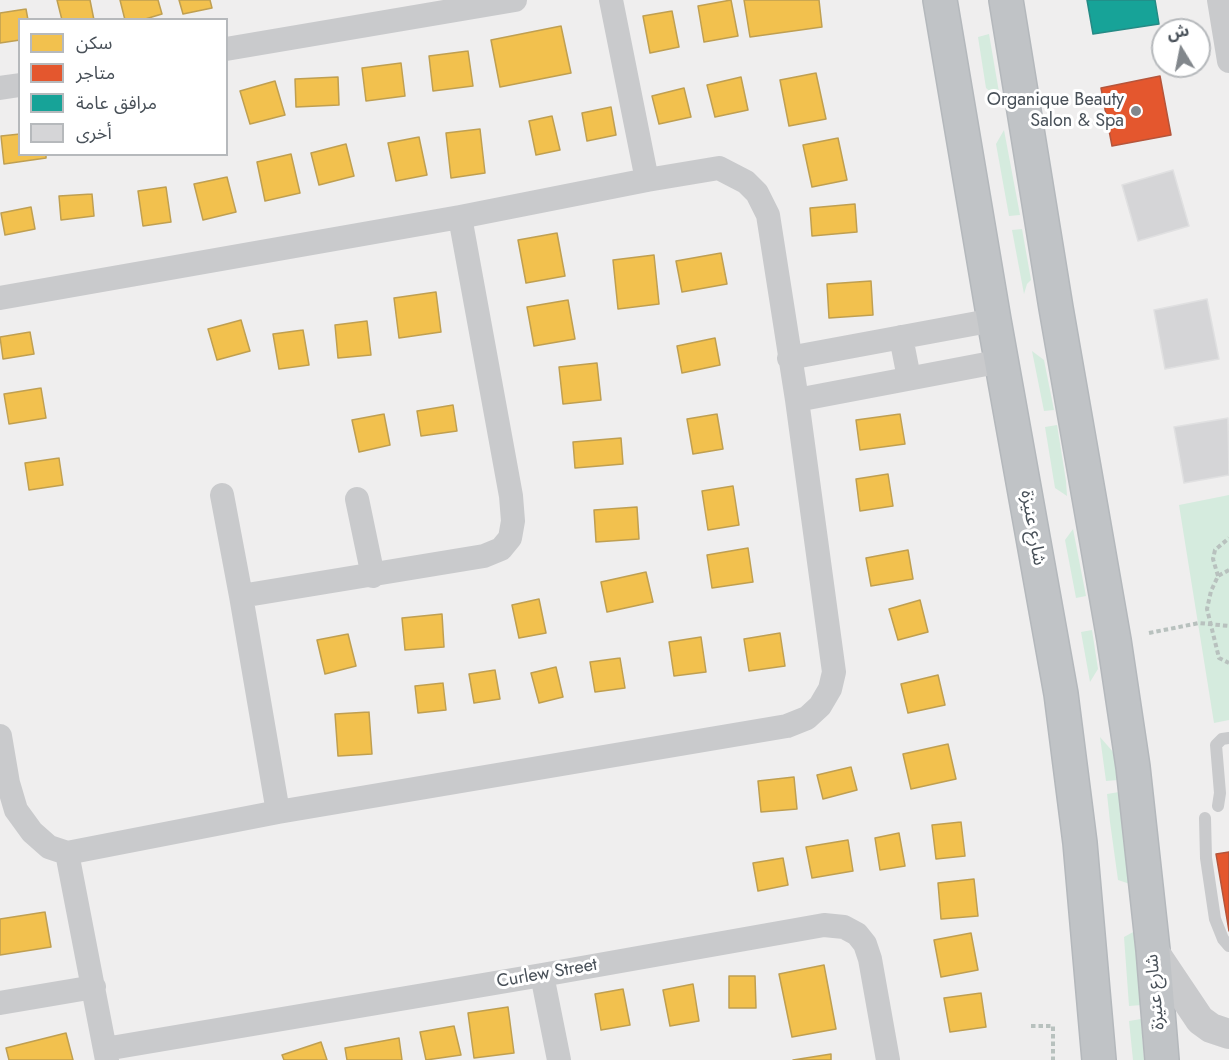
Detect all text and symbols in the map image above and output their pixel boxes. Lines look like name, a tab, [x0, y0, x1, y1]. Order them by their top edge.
legend	[18, 18, 228, 156]
north arrow	[1151, 18, 1211, 78]
text: ش	[1165, 19, 1191, 45]
text: سكن	[76, 30, 112, 56]
text: متاجر	[76, 60, 115, 86]
text: مرافق عامة	[76, 90, 157, 116]
place label: Organique Beauty Salon & Spa	[987, 90, 1124, 132]
marker: Organique Beauty Salon & Spa	[1129, 104, 1143, 118]
text: أخرى	[76, 120, 112, 146]
street label: شارع عنيزة	[1015, 489, 1049, 567]
street label: شارع عنيزة	[1142, 953, 1170, 1031]
street label: Curlew Street	[495, 955, 599, 993]

